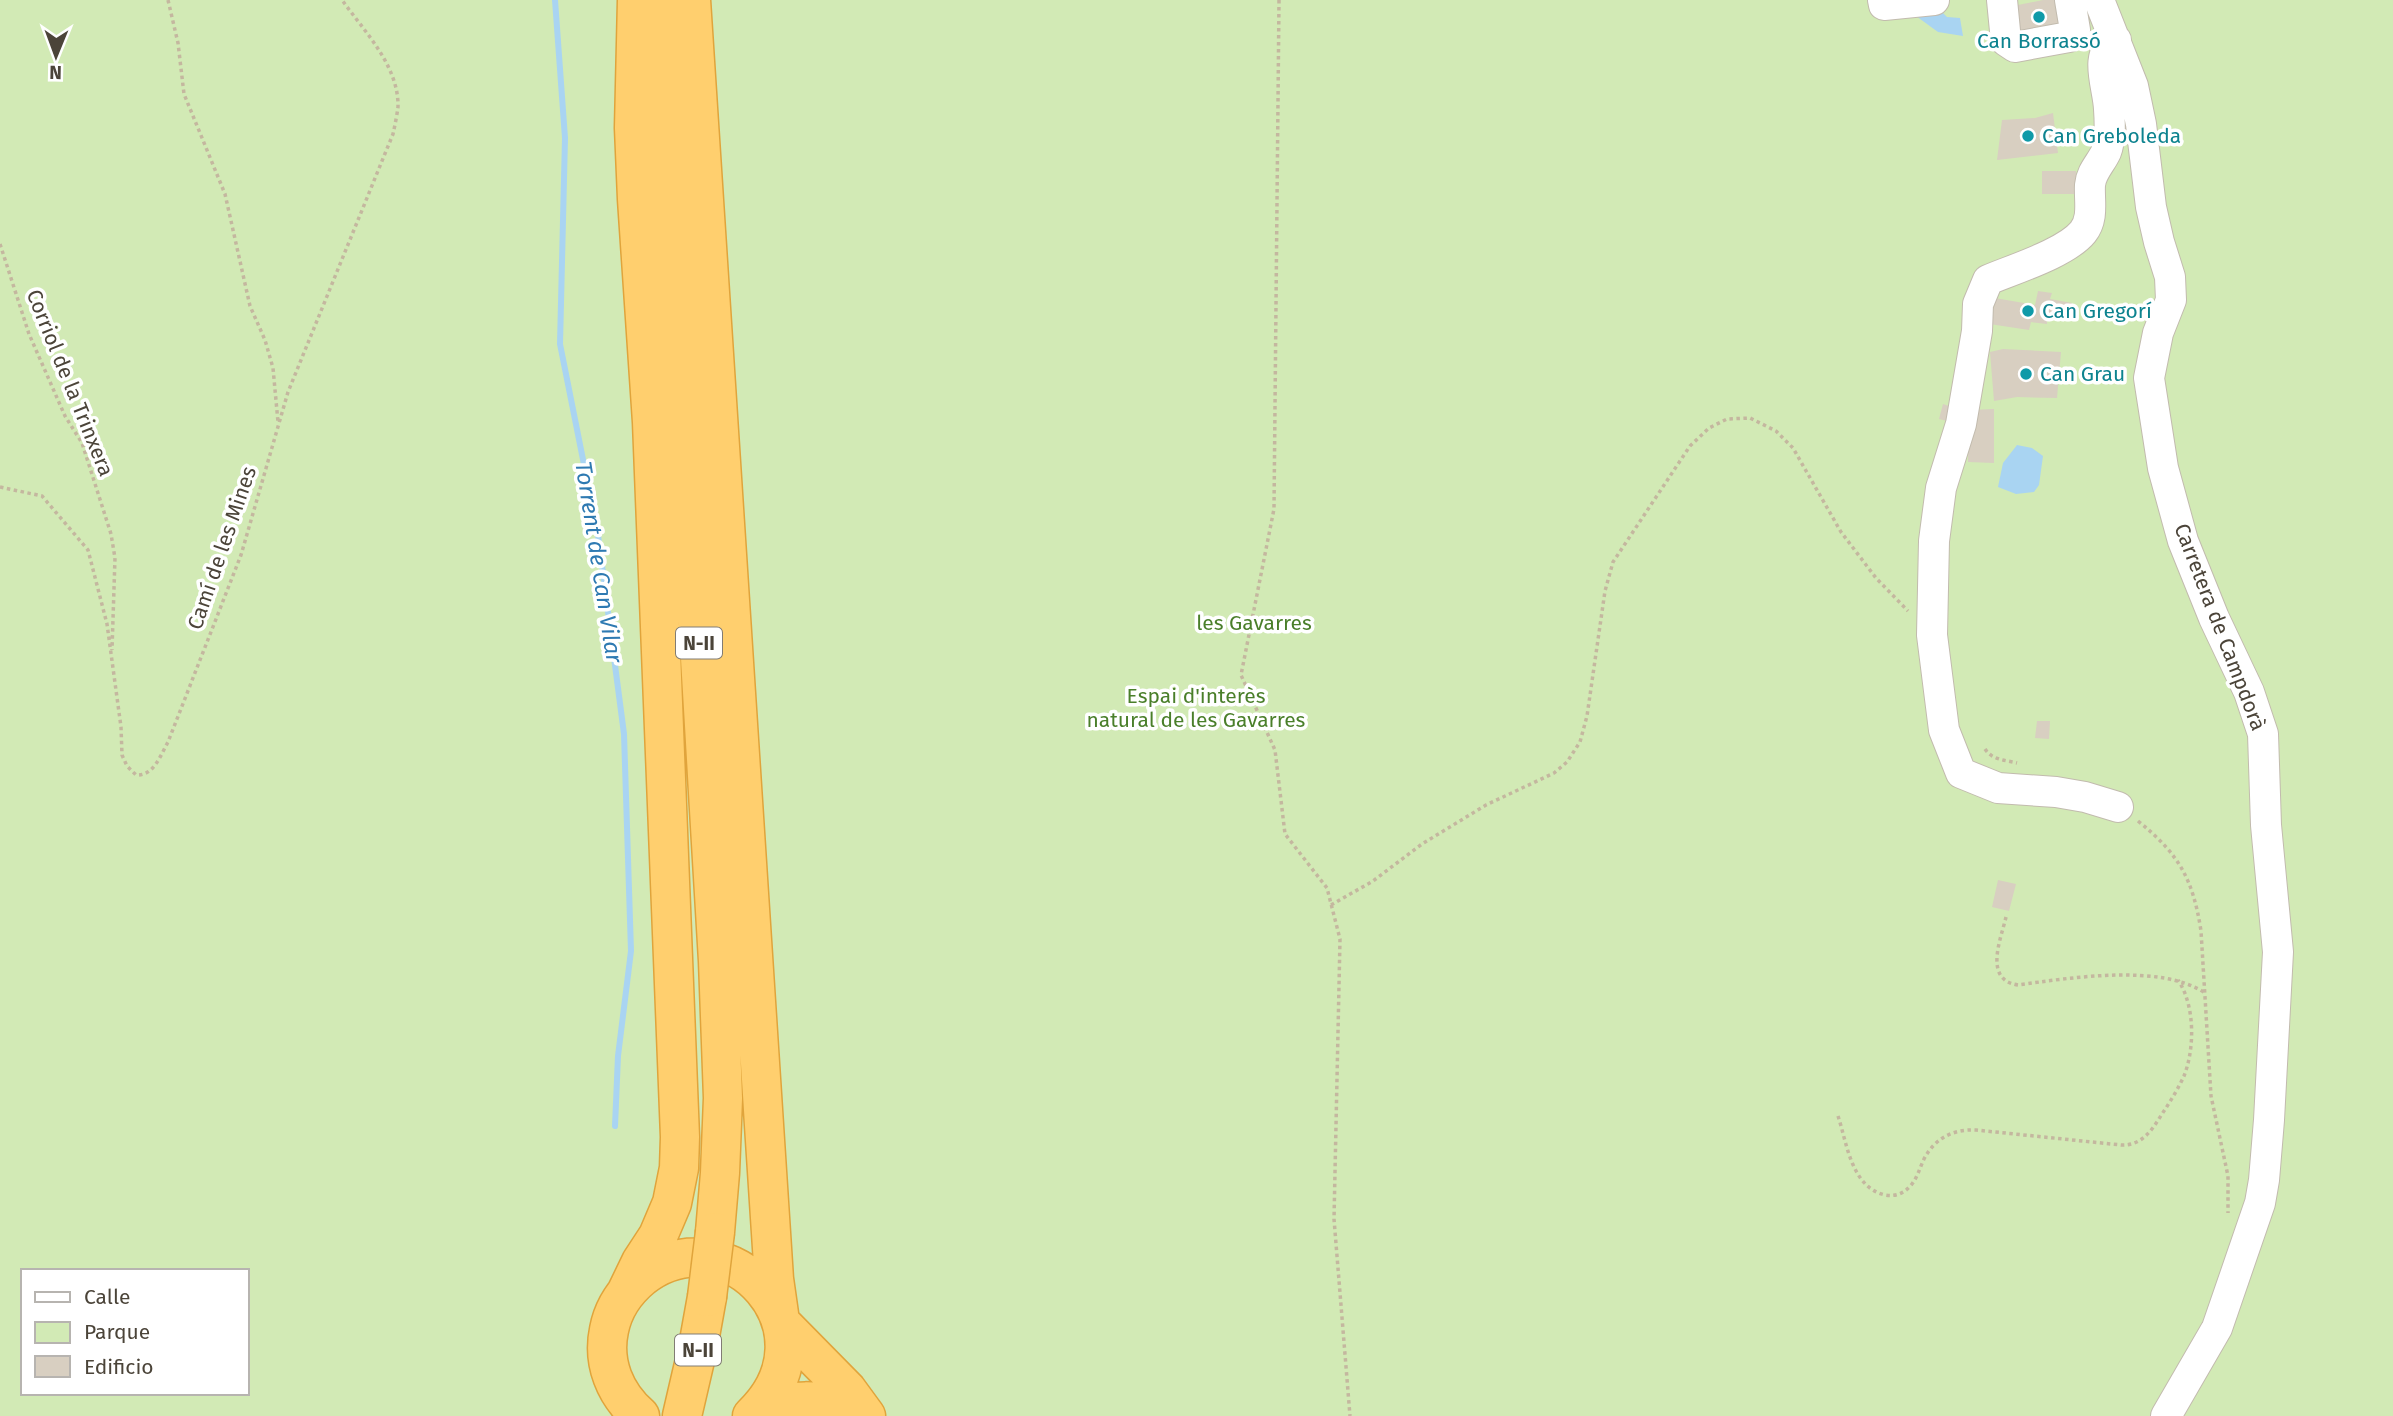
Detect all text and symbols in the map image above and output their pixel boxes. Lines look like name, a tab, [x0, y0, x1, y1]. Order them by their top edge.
marker: Can Borrassó	[2031, 9, 2047, 25]
north arrow	[21, 21, 91, 91]
place label: Can Borrassó	[1977, 28, 2101, 54]
text: N	[49, 61, 62, 84]
place label: Can Greboleda	[2042, 123, 2181, 149]
marker: Can Greboleda	[2020, 128, 2036, 144]
street label: Corriol de la Trinxera	[21, 286, 119, 480]
place label: Can Gregorí	[2042, 298, 2152, 324]
marker: Can Gregorí	[2020, 303, 2036, 319]
place label: Can Grau	[2040, 361, 2125, 387]
marker: Can Grau	[2018, 366, 2034, 382]
water label: Torrent de Can Vilar	[569, 459, 629, 666]
street label: Camí de les Mines	[182, 463, 262, 633]
street label: Carretera de Campdorà	[2168, 520, 2272, 734]
park label: les Gavarres	[1196, 610, 1312, 636]
road number: N-II	[676, 628, 722, 658]
park label: Espai d'interès natural de les Gavarres	[1087, 683, 1306, 733]
legend	[21, 1269, 248, 1395]
text: Calle	[84, 1284, 130, 1310]
text: Parque	[84, 1319, 150, 1345]
road number: N-II	[675, 1334, 721, 1366]
text: Edificio	[84, 1354, 154, 1380]

